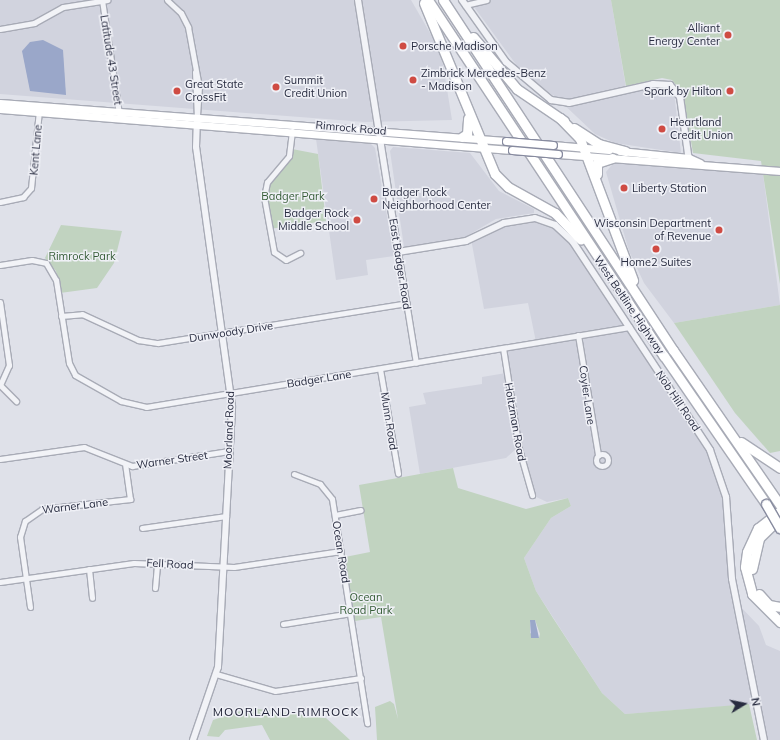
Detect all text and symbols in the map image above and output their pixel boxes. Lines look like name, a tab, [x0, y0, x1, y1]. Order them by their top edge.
street label: Latitude 43 Street	[97, 14, 125, 106]
place label: Alliant Energy Center	[648, 22, 720, 48]
marker: Alliant Energy Center	[723, 30, 733, 40]
place label: Porsche Madison	[411, 39, 498, 53]
marker: Porsche Madison	[398, 41, 408, 51]
place label: Zimbrick Mercedes-Benz - Madison	[421, 67, 546, 93]
place label: Summit Credit Union	[284, 74, 347, 100]
marker: Zimbrick Mercedes-Benz - Madison	[408, 75, 418, 85]
place label: Great State CrossFit	[185, 78, 243, 104]
marker: Summit Credit Union	[271, 82, 281, 92]
place label: Spark by Hilton	[644, 84, 722, 98]
marker: Great State CrossFit	[172, 86, 182, 96]
marker: Spark by Hilton	[725, 86, 735, 96]
place label: Heartland Credit Union	[670, 116, 733, 142]
street label: Rimrock Road	[315, 118, 387, 138]
street label: Kent Lane	[27, 124, 45, 176]
marker: Heartland Credit Union	[657, 124, 667, 134]
place label: Liberty Station	[632, 181, 707, 195]
marker: Liberty Station	[619, 183, 629, 193]
place label: Badger Rock Neighborhood Center	[382, 186, 491, 212]
park label: Badger Park	[261, 189, 325, 203]
marker: Badger Rock Neighborhood Center	[369, 194, 379, 204]
place label: Badger Rock Middle School	[278, 207, 349, 233]
marker: Badger Rock Middle School	[352, 215, 362, 225]
street label: East Badger Road	[386, 217, 414, 311]
place label: Wisconsin Department of Revenue	[594, 217, 711, 243]
marker: Wisconsin Department of Revenue	[714, 225, 724, 235]
marker: Home2 Suites	[651, 244, 661, 254]
park label: Rimrock Park	[48, 249, 116, 263]
street label: West Beltline Highway	[591, 253, 667, 357]
place label: Home2 Suites	[621, 255, 691, 269]
street label: Dunwoody Drive	[188, 319, 274, 345]
street label: Coyier Lane	[576, 365, 598, 425]
street label: Badger Lane	[286, 367, 352, 391]
street label: Nob Hill Road	[653, 368, 703, 434]
street label: Holtzman Road	[502, 382, 528, 462]
street label: Moorland Road	[221, 391, 237, 469]
street label: Munn Road	[378, 391, 400, 451]
street label: Warner Street	[135, 448, 209, 472]
street label: Warner Lane	[41, 495, 109, 517]
street label: Ocean Road	[330, 520, 352, 584]
street label: Fell Road	[146, 556, 194, 572]
park label: Ocean Road Park	[340, 591, 392, 617]
north arrow	[724, 684, 764, 724]
text: N	[748, 697, 763, 707]
district label: MOORLAND-RIMROCK	[213, 705, 359, 719]

